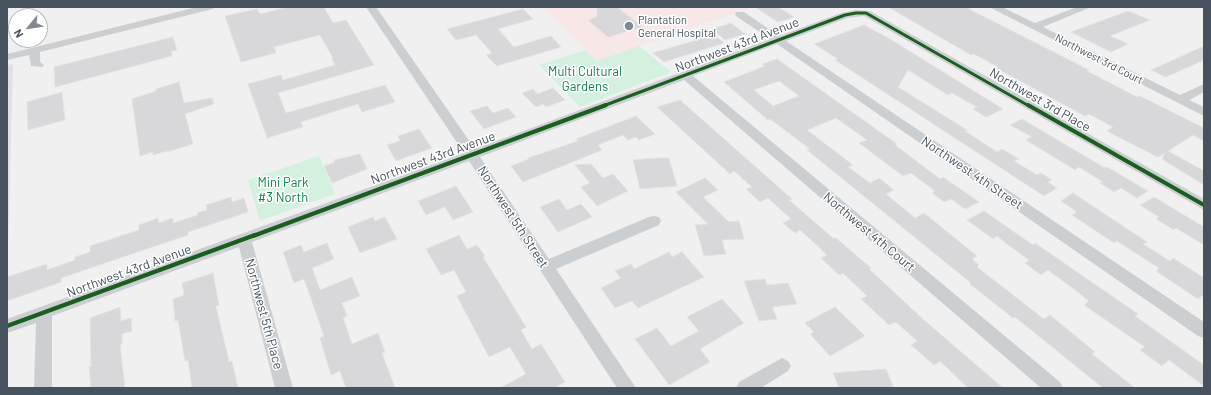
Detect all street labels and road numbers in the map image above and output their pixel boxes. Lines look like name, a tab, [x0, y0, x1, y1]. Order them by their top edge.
street label: Northwest 43rd Avenue	[673, 14, 801, 76]
street label: Northwest 3rd Court	[1053, 31, 1145, 87]
street label: Northwest 3rd Place	[987, 65, 1093, 135]
street label: Northwest 43rd Avenue	[369, 128, 497, 188]
street label: Northwest 4th Street	[918, 133, 1026, 213]
street label: Northwest 5th Street	[474, 163, 552, 271]
street label: Northwest 4th Court	[820, 189, 918, 275]
street label: Northwest 43rd Avenue	[65, 241, 193, 301]
street label: Northwest 5th Place	[242, 257, 286, 371]

